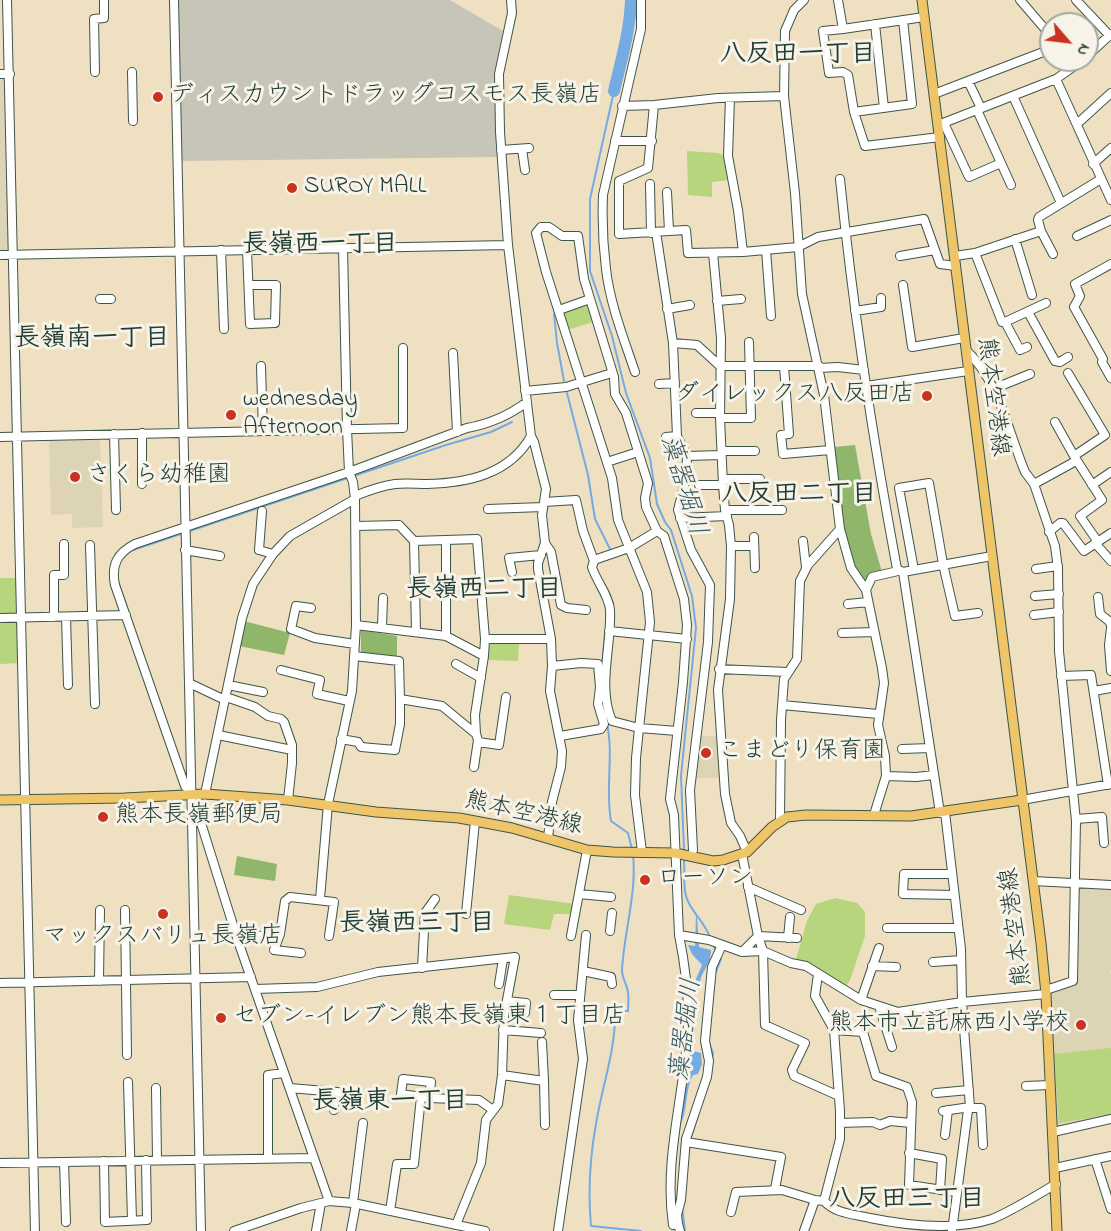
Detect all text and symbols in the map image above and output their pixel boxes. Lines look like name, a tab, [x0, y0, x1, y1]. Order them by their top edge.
north arrow	[1039, 12, 1099, 72]
text: N	[1070, 39, 1096, 60]
district label: 八反田一丁目	[720, 41, 876, 73]
place label: ディスカウントドラッグコスモス長嶺店	[170, 83, 602, 111]
marker: ディスカウントドラッグコスモス長嶺店	[151, 90, 165, 104]
place label: SUROY MALL	[304, 174, 426, 202]
marker: SUROY MALL	[285, 181, 299, 195]
district label: 長嶺西一丁目	[242, 231, 398, 263]
district label: 長嶺南一丁目	[14, 325, 170, 357]
street label: 熊本空港線	[969, 336, 1013, 458]
place label: ダイレックス八反田店	[675, 382, 915, 410]
place label: wednesday Afternoon	[243, 387, 358, 443]
marker: ダイレックス八反田店	[920, 389, 934, 403]
marker: wednesday Afternoon	[224, 408, 238, 422]
water label: 藻器堀川	[651, 432, 711, 540]
place label: さくら幼稚園	[87, 463, 231, 491]
marker: さくら幼稚園	[68, 470, 82, 484]
district label: 八反田二丁目	[721, 481, 877, 513]
district label: 長嶺西二丁目	[406, 576, 562, 608]
place label: こまどり保育園	[718, 739, 886, 767]
marker: こまどり保育園	[699, 746, 713, 760]
street label: 熊本空港線	[461, 787, 585, 843]
place label: 熊本長嶺郵便局	[115, 803, 283, 831]
marker: 熊本長嶺郵便局	[96, 810, 110, 824]
place label: ローソン	[657, 866, 753, 894]
street label: 熊本空港線	[996, 866, 1040, 988]
marker: ローソン	[638, 873, 652, 887]
marker: マックスバリュ長嶺店	[156, 907, 170, 921]
district label: 長嶺西三丁目	[339, 910, 495, 942]
place label: マックスバリュ長嶺店	[43, 924, 283, 952]
water label: 藻器堀川	[666, 976, 710, 1084]
place label: セブン-イレブン熊本長嶺東１丁目店	[233, 1004, 626, 1032]
marker: セブン-イレブン熊本長嶺東１丁目店	[214, 1011, 228, 1025]
place label: 熊本市立託麻西小学校	[829, 1011, 1069, 1039]
marker: 熊本市立託麻西小学校	[1074, 1018, 1088, 1032]
district label: 長嶺東一丁目	[312, 1088, 468, 1120]
district label: 八反田三丁目	[829, 1186, 985, 1218]

